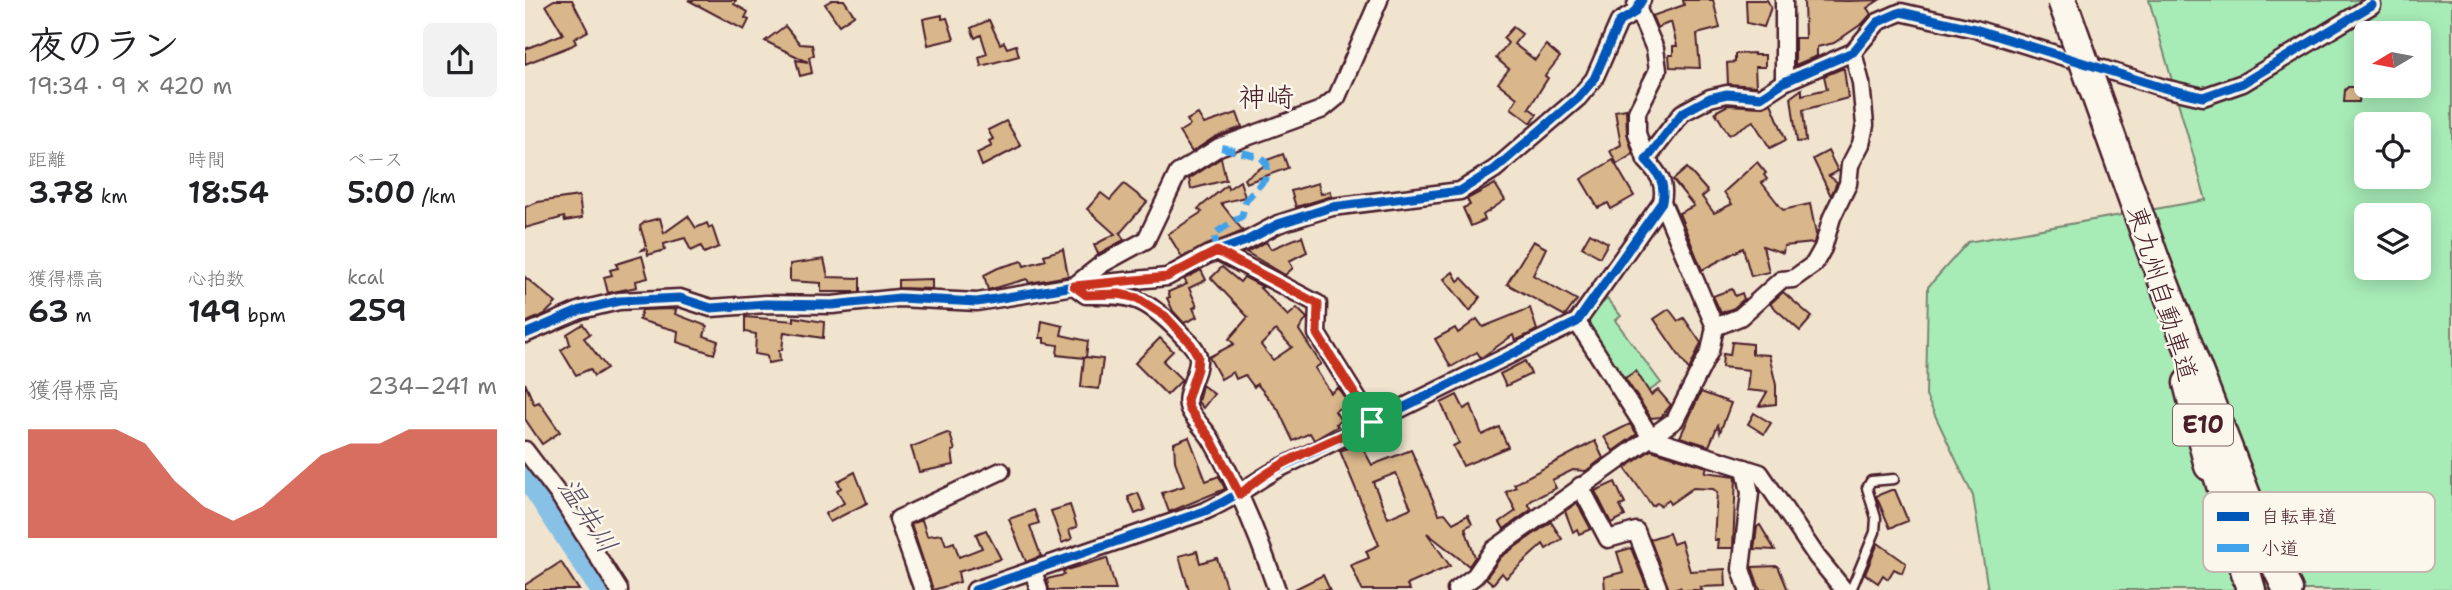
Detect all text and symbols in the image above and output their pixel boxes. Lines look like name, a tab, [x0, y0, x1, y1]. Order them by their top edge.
text: 夜のラン	[28, 19, 180, 70]
north arrow	[2354, 21, 2431, 98]
map controls	[2354, 21, 2431, 280]
button: share	[423, 23, 497, 97]
text: 19:34 · 9 × 420 m	[28, 71, 232, 101]
district label: 神崎	[1238, 78, 1294, 116]
button: locate	[2354, 112, 2431, 189]
text: 距離	[28, 147, 66, 172]
text: 時間	[188, 147, 226, 172]
text: ペース	[347, 147, 403, 172]
text: 3.78	[28, 172, 94, 213]
text: 18:54	[188, 172, 269, 213]
text: 5:00	[347, 172, 415, 213]
text: km	[94, 184, 128, 209]
text: /km	[415, 184, 456, 209]
street label: 東九州自動車道	[2120, 201, 2206, 385]
button: layers	[2354, 203, 2431, 280]
text: kcal	[347, 265, 384, 290]
text: 獲得標高	[28, 266, 104, 291]
text: 心拍数	[188, 266, 245, 291]
text: 259	[347, 290, 407, 331]
text: 63	[28, 291, 69, 332]
text: 149	[188, 291, 241, 332]
text: m	[69, 303, 92, 328]
text: bpm	[241, 303, 286, 328]
text: 234–241 m	[368, 371, 497, 401]
text: 獲得標高	[28, 375, 120, 405]
pin	[1342, 392, 1402, 452]
icon: arrive	[1353, 403, 1391, 441]
road number: E10	[2173, 404, 2233, 446]
water label: 温井川	[549, 469, 627, 561]
legend	[2203, 492, 2435, 572]
text: 自転車道	[2261, 504, 2337, 529]
text: 小道	[2261, 536, 2299, 561]

